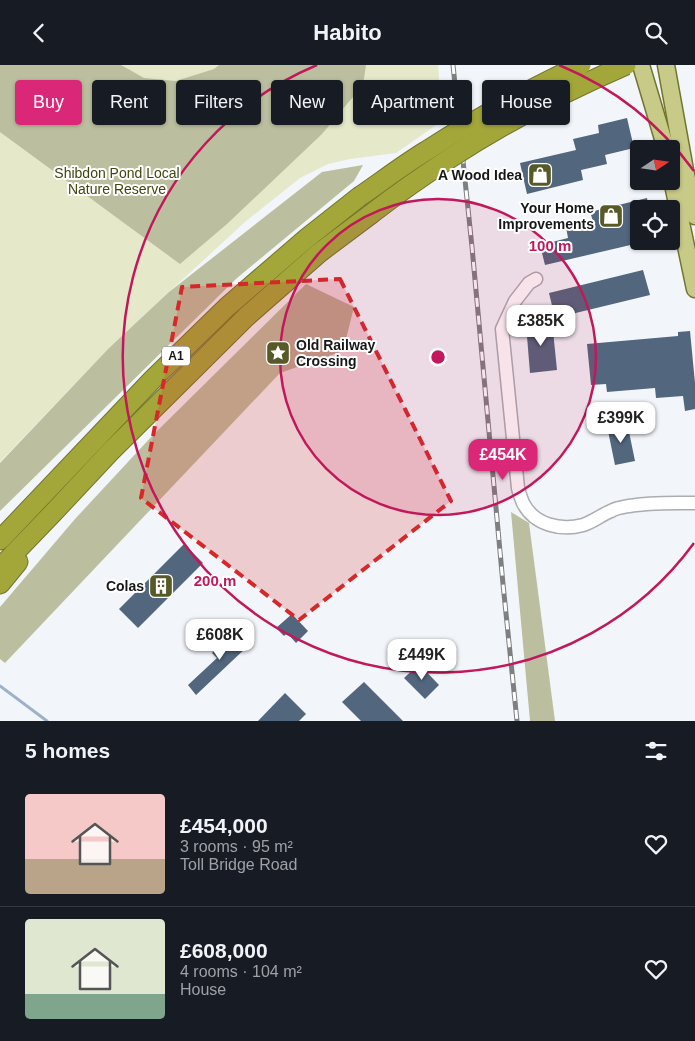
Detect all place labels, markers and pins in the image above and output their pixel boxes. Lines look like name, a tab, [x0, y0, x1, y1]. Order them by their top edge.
shop icon: A Wood Idea	[527, 162, 553, 188]
place label: A Wood Idea	[438, 167, 522, 183]
place label: Your Home Improvements	[498, 200, 594, 232]
shop icon: Your Home Improvements	[598, 203, 624, 229]
pin: £385K	[506, 305, 576, 347]
place label: Old Railway Crossing	[296, 337, 376, 369]
place icon: Old Railway Crossing	[265, 340, 291, 366]
centre of rings	[429, 348, 447, 366]
pin: £399K	[586, 401, 656, 444]
pin: £454K	[468, 439, 538, 481]
building icon: Colas	[148, 573, 174, 599]
place label: Colas	[106, 578, 144, 594]
pin: £608K	[185, 619, 255, 661]
pin: £449K	[387, 639, 457, 681]

